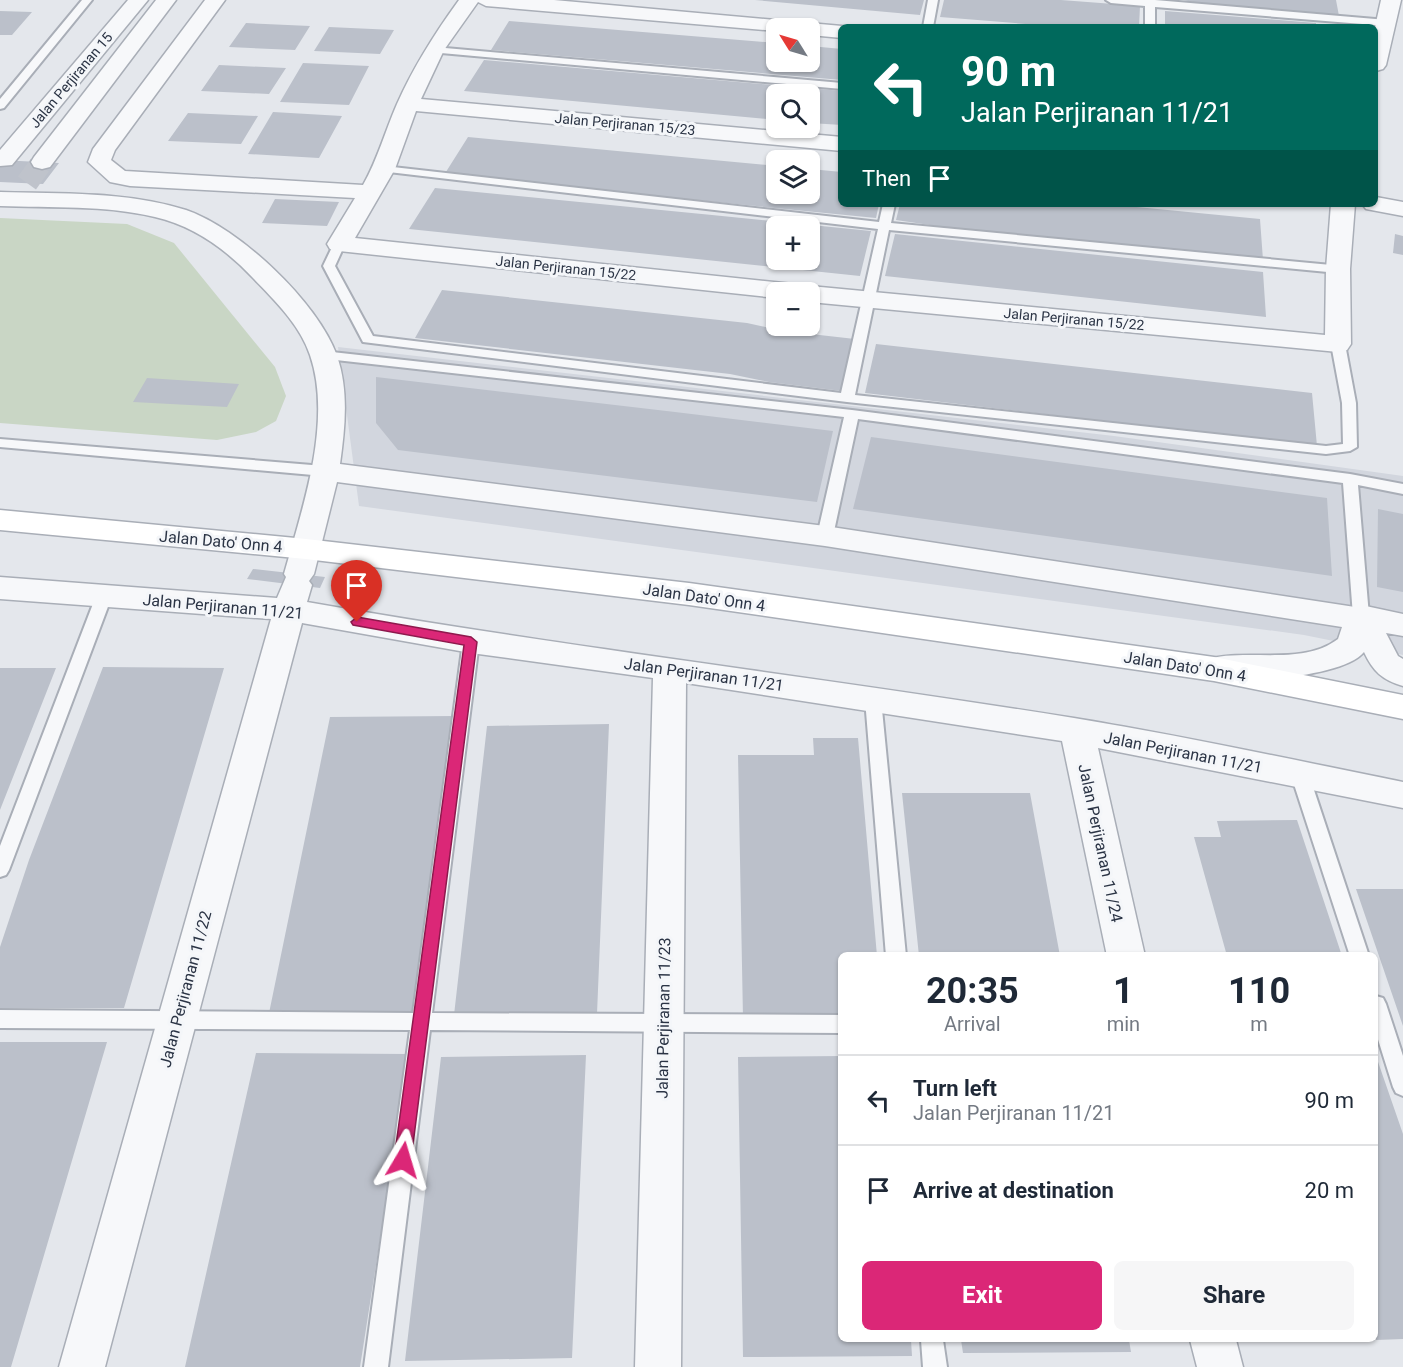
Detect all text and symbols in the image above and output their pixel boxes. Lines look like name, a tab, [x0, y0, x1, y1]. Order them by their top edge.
north arrow	[766, 18, 820, 72]
map controls	[766, 18, 820, 336]
street label: Jalan Perjiranan 15	[26, 29, 116, 131]
text: 90 m	[961, 47, 1056, 96]
icon: left	[862, 48, 940, 126]
button: search	[766, 84, 820, 138]
text: Jalan Perjiranan 11/21	[961, 97, 1233, 129]
street label: Jalan Perjiranan 15/23	[554, 110, 696, 138]
button: layers	[766, 150, 820, 204]
icon: arrive	[923, 162, 956, 195]
text: Then	[862, 166, 911, 191]
button: +	[766, 216, 820, 270]
street label: Jalan Perjiranan 15/22	[495, 253, 637, 283]
button: −	[766, 282, 820, 336]
street label: Jalan Perjiranan 15/22	[1003, 305, 1145, 333]
street label: Jalan Dato' Onn 4	[159, 527, 283, 556]
pin	[331, 560, 382, 622]
icon: arrive	[340, 569, 373, 602]
street label: Jalan Dato' Onn 4	[641, 579, 766, 616]
street label: Jalan Perjiranan 11/21	[142, 590, 304, 623]
street label: Jalan Dato' Onn 4	[1122, 647, 1247, 686]
street label: Jalan Perjiranan 11/21	[623, 654, 785, 695]
street label: Jalan Perjiranan 11/21	[1102, 728, 1264, 777]
street label: Jalan Perjiranan 11/24	[1074, 762, 1127, 924]
street label: Jalan Perjiranan 11/22	[155, 909, 216, 1069]
street label: Jalan Perjiranan 11/23	[653, 937, 674, 1099]
text: 20:35	[926, 970, 1019, 1012]
text: 1	[1113, 970, 1134, 1012]
text: 110	[1228, 970, 1290, 1012]
text: Arrival	[944, 1012, 1001, 1036]
text: min	[1107, 1012, 1140, 1036]
text: m	[1250, 1012, 1268, 1036]
text: Turn left	[913, 1076, 997, 1101]
icon: left	[862, 1084, 895, 1117]
text: 90 m	[1305, 1088, 1354, 1113]
text: Jalan Perjiranan 11/21	[913, 1101, 1115, 1125]
position arrow	[371, 1128, 435, 1192]
icon: arrive	[862, 1174, 895, 1207]
text: Arrive at destination	[913, 1178, 1114, 1203]
text: 20 m	[1305, 1178, 1354, 1203]
button: Exit	[862, 1261, 1102, 1330]
button: Share	[1114, 1261, 1354, 1330]

